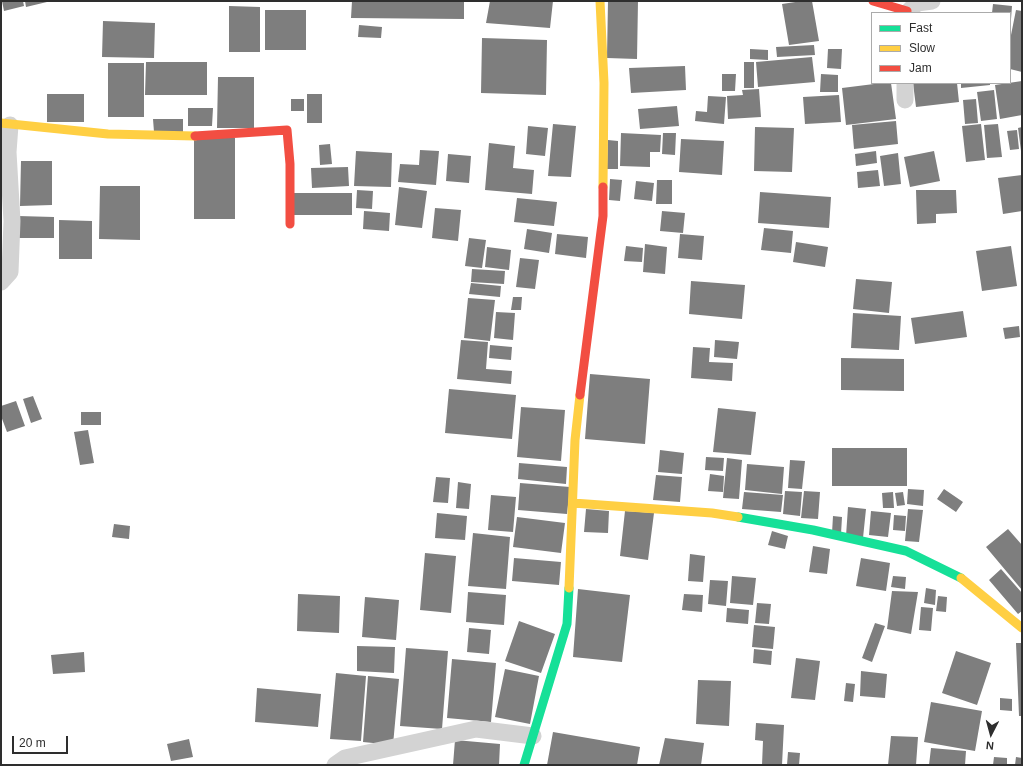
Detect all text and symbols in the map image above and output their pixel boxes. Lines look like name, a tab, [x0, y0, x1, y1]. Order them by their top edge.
legend	[871, 12, 1011, 84]
text: Fast	[909, 21, 932, 35]
text: Slow	[909, 41, 935, 55]
text: Jam	[909, 61, 932, 75]
north arrow	[971, 714, 1011, 754]
scale bar	[14, 728, 70, 754]
text: 20 m	[19, 736, 46, 750]
text: N	[985, 740, 994, 752]

